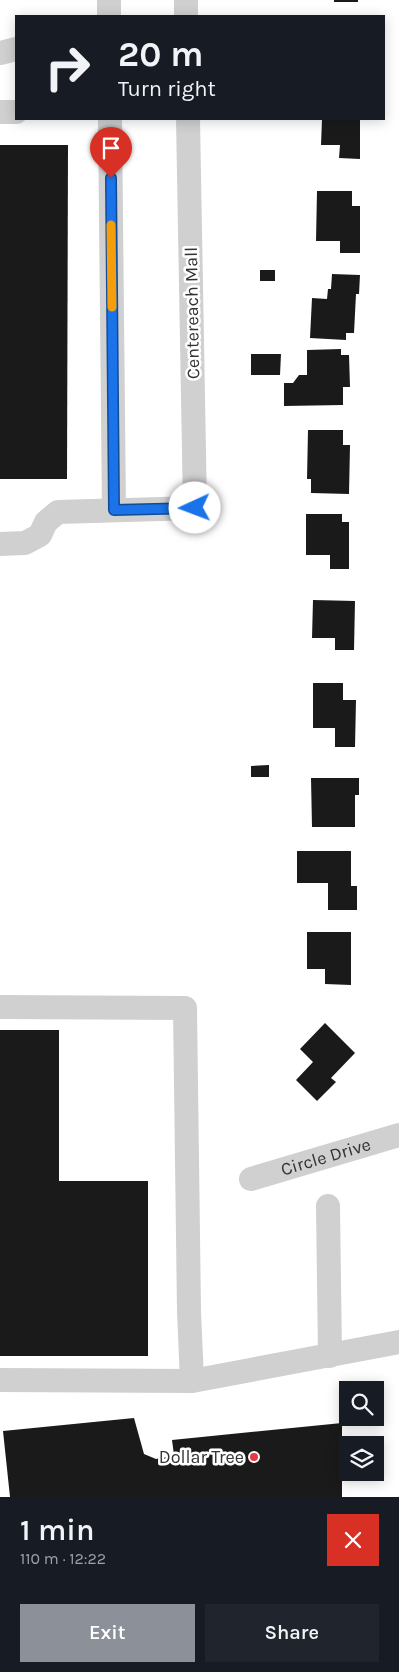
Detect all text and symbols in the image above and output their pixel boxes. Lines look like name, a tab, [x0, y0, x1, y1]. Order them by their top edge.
text: 20 m	[118, 34, 203, 75]
icon: right	[35, 35, 100, 100]
text: Turn right	[118, 76, 216, 102]
pin	[90, 127, 132, 178]
icon: arrive	[97, 134, 125, 162]
street label: Centereach Mall	[180, 247, 204, 379]
position arrow	[168, 481, 220, 533]
street label: Circle Drive	[278, 1133, 373, 1181]
map controls	[339, 1381, 384, 1481]
button: search	[339, 1381, 384, 1426]
button: layers	[339, 1436, 384, 1481]
place label: Dollar Tree	[159, 1446, 244, 1468]
marker: Dollar Tree	[248, 1451, 260, 1463]
text: 1 min	[20, 1512, 94, 1548]
button: close	[327, 1514, 379, 1566]
text: 110 m · 12:22	[20, 1549, 106, 1568]
button: Exit	[20, 1604, 195, 1662]
button: Share	[205, 1604, 379, 1662]

